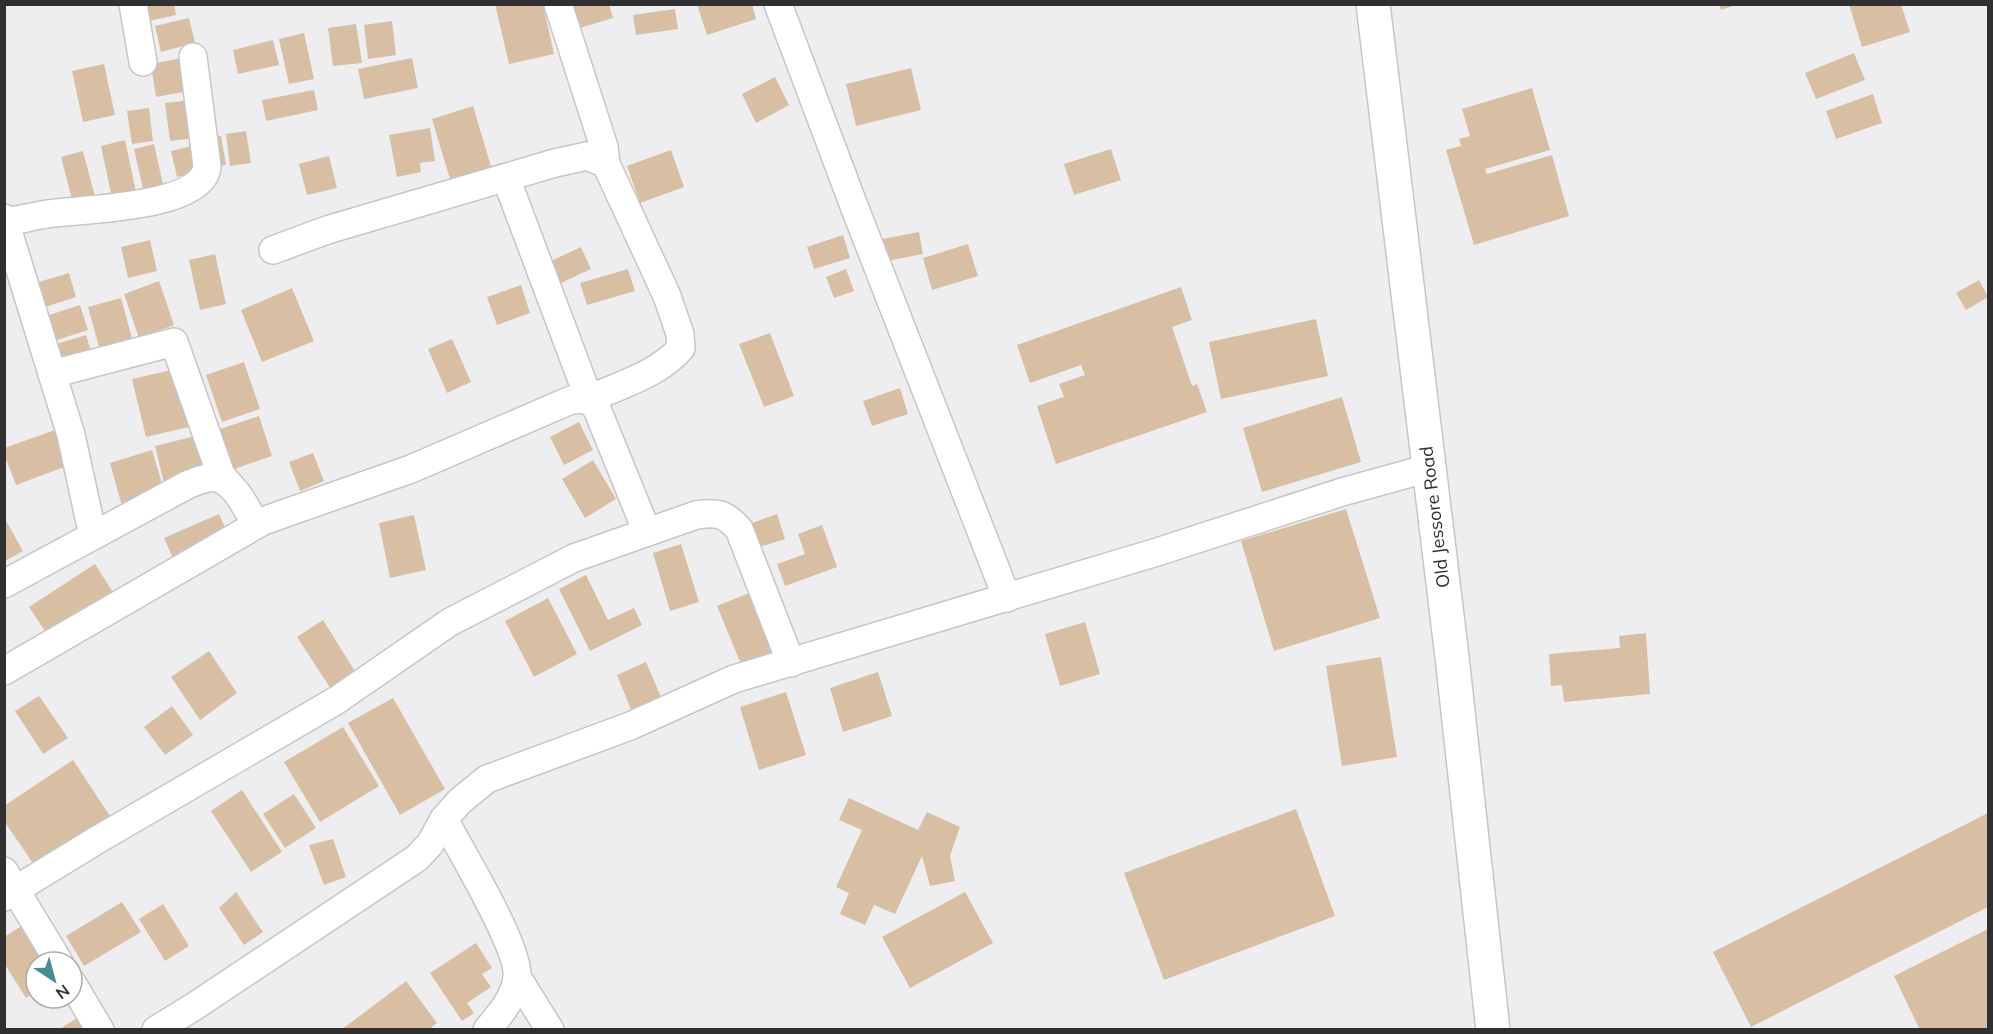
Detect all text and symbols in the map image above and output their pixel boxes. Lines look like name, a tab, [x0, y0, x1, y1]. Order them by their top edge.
street label: Old Jessore Road	[1414, 445, 1455, 589]
north arrow	[24, 950, 84, 1010]
text: N	[52, 980, 74, 1004]

